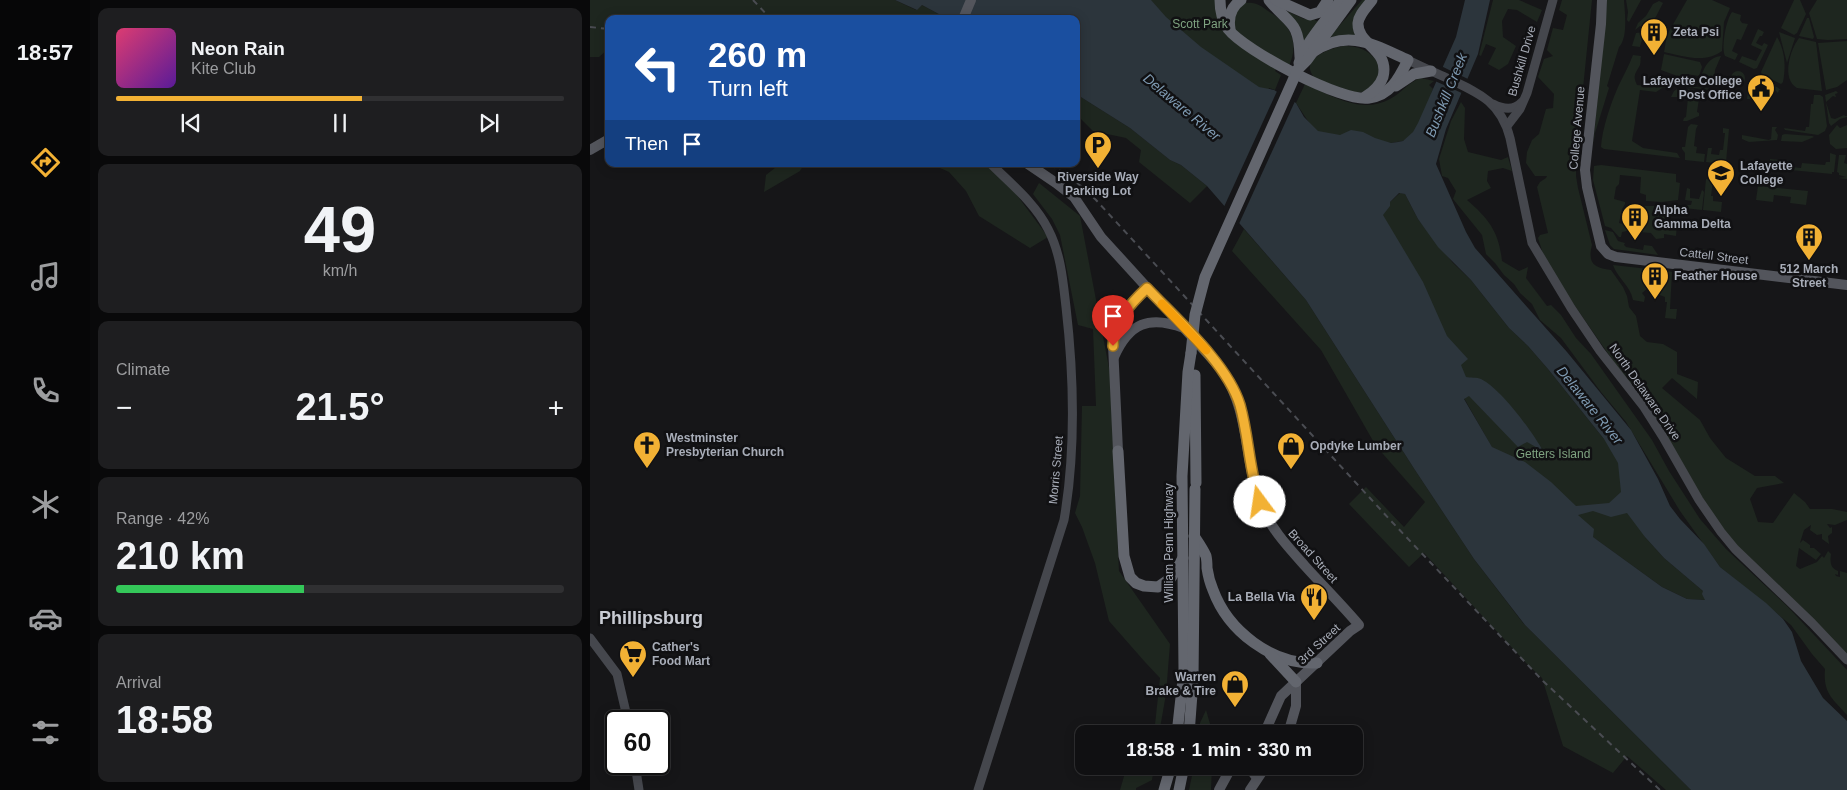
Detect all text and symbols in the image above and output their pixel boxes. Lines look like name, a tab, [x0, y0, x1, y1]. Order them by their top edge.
park label: Scott Park	[1172, 17, 1229, 31]
building icon: Zeta Psi	[1639, 17, 1669, 56]
street label: Bushkill Drive	[1505, 24, 1539, 98]
place label: Zeta Psi	[1673, 25, 1719, 39]
icon: left	[625, 35, 690, 100]
text: 260 m	[708, 35, 807, 74]
text: Neon Rain	[191, 38, 285, 59]
text: 18:57	[17, 40, 73, 65]
water label: Bushkill Creek	[1422, 50, 1471, 139]
text: Kite Club	[191, 60, 256, 77]
water label: Delaware River	[1140, 70, 1225, 145]
public building icon: Lafayette College Post Office	[1746, 73, 1776, 112]
place label: Lafayette College Post Office	[1643, 74, 1742, 102]
text: Turn left	[708, 76, 788, 101]
street label: College Avenue	[1566, 85, 1588, 170]
icon: previous	[177, 109, 205, 137]
icon: pause	[326, 109, 354, 137]
icon: next	[475, 109, 503, 137]
icon: arrive	[678, 130, 706, 158]
parking icon: Riverside Way Parking Lot	[1083, 130, 1113, 169]
text: Then	[625, 133, 668, 154]
icon: directions	[28, 145, 63, 180]
school or university icon: Lafayette College	[1706, 158, 1736, 197]
place label: Lafayette College	[1740, 159, 1793, 187]
place label: Riverside Way Parking Lot	[1057, 170, 1139, 198]
text: 49	[304, 193, 376, 266]
building icon: Alpha Gamma Delta	[1620, 202, 1650, 241]
place label: Alpha Gamma Delta	[1654, 203, 1731, 231]
building icon: 512 March Street	[1794, 222, 1824, 261]
street label: Cattell Street	[1679, 245, 1750, 267]
icon: music	[28, 259, 63, 294]
building icon: Feather House	[1640, 261, 1670, 300]
text: km/h	[323, 262, 357, 279]
place label: 512 March Street	[1780, 262, 1838, 290]
place label: Feather House	[1674, 269, 1758, 283]
pin	[1092, 295, 1134, 346]
icon: arrive	[1099, 302, 1127, 330]
street label: North Delaware Drive	[1606, 341, 1684, 443]
text: Climate	[116, 361, 170, 378]
water label: Delaware River	[1554, 363, 1627, 448]
icon: phone	[28, 373, 63, 408]
text: 21.5°	[295, 386, 385, 428]
text: −	[116, 392, 132, 423]
text: +	[548, 392, 564, 423]
church icon: Westminster Presbyterian Church	[632, 430, 662, 469]
place label: Westminster Presbyterian Church	[666, 431, 784, 459]
shop icon: Opdyke Lumber	[1276, 431, 1306, 470]
street label: Morris Street	[1046, 435, 1066, 505]
place label: Opdyke Lumber	[1310, 439, 1402, 453]
park label: Getters Island	[1516, 447, 1590, 461]
position arrow	[1233, 475, 1285, 527]
street label: William Penn Highway	[1162, 483, 1176, 603]
icon: climate	[28, 487, 63, 522]
text: Range · 42%	[116, 510, 209, 527]
street label: Broad Street	[1285, 526, 1341, 586]
text: 210 km	[116, 535, 245, 577]
restaurant icon: La Bella Via	[1299, 582, 1329, 621]
place label: La Bella Via	[1228, 590, 1295, 604]
icon: car	[28, 601, 63, 636]
district label: Phillipsburg	[599, 608, 703, 628]
street label: 3rd Street	[1295, 620, 1344, 667]
supermarket icon: Cather's Food Mart	[618, 639, 648, 678]
place label: Cather's Food Mart	[652, 640, 710, 668]
shop icon: Warren Brake & Tire	[1220, 669, 1250, 708]
place label: Warren Brake & Tire	[1146, 670, 1216, 698]
text: Arrival	[116, 674, 161, 691]
text: 18:58	[116, 699, 213, 741]
speed limit sign: 60	[605, 710, 670, 775]
icon: filters	[28, 715, 63, 750]
text: 18:58 · 1 min · 330 m	[1126, 739, 1312, 760]

